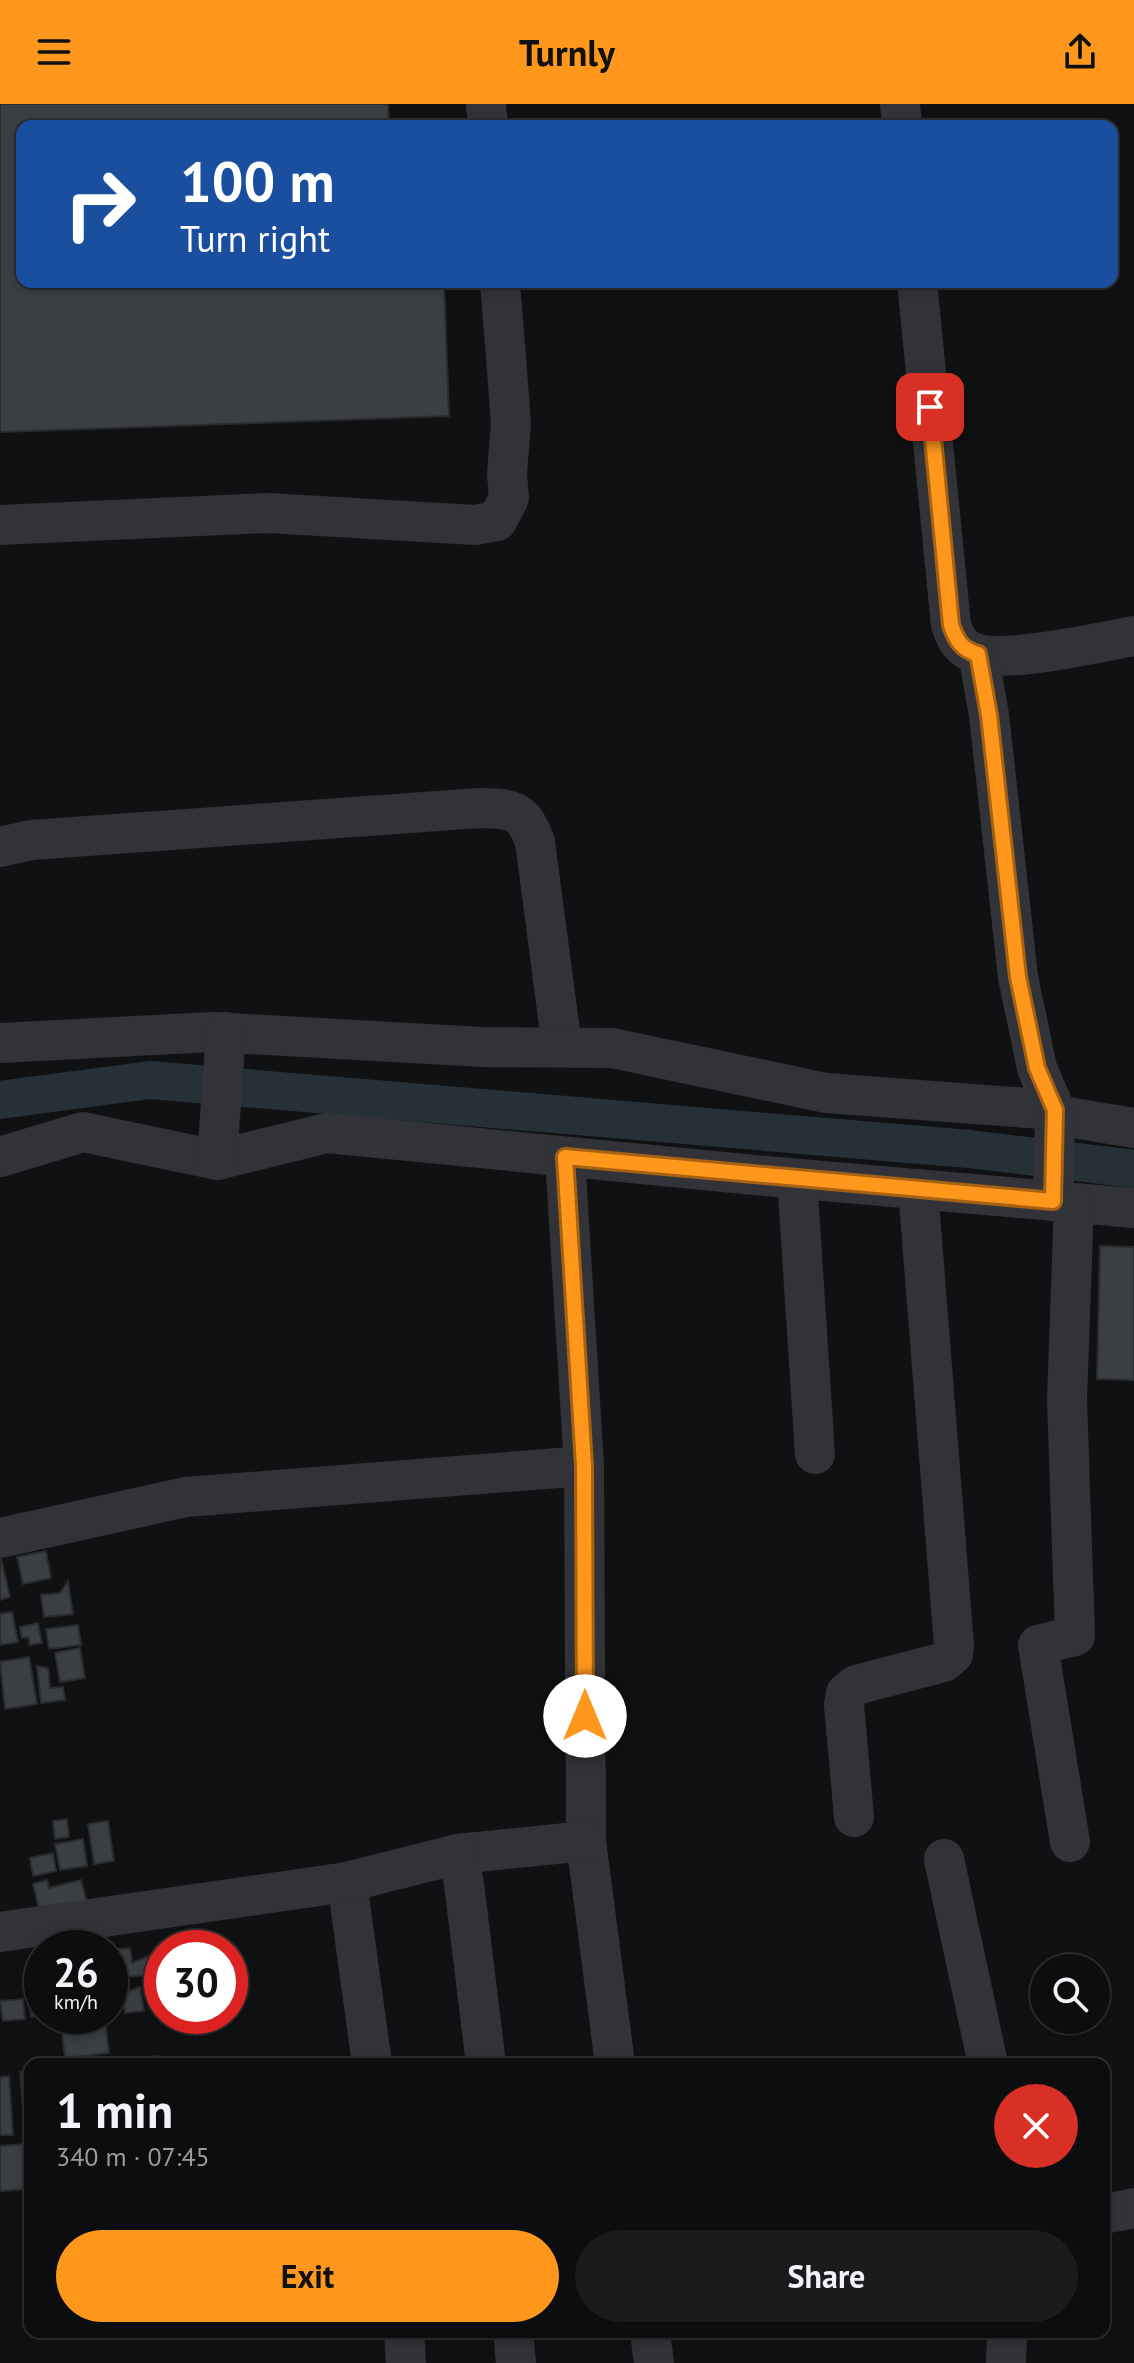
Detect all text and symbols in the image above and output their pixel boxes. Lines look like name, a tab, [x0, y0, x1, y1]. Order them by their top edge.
text: Turnly	[519, 29, 615, 76]
icon: menu	[32, 30, 76, 74]
icon: share	[1058, 30, 1102, 74]
text: 100 m	[180, 145, 335, 217]
icon: right	[48, 152, 152, 256]
text: Turn right	[180, 215, 330, 262]
pin	[896, 373, 964, 441]
icon: arrive	[908, 385, 952, 429]
position arrow	[543, 1674, 627, 1758]
speed limit sign: 30	[144, 1930, 248, 2034]
text: 26	[53, 1946, 99, 1998]
map controls	[1030, 1954, 1110, 2034]
button: search	[1030, 1954, 1110, 2034]
text: km/h	[54, 1989, 98, 2015]
text: 1 min	[56, 2079, 173, 2141]
button: close	[994, 2084, 1078, 2168]
text: 340 m · 07:45	[56, 2140, 210, 2173]
button: Exit	[56, 2230, 559, 2322]
button: Share	[575, 2230, 1078, 2322]

